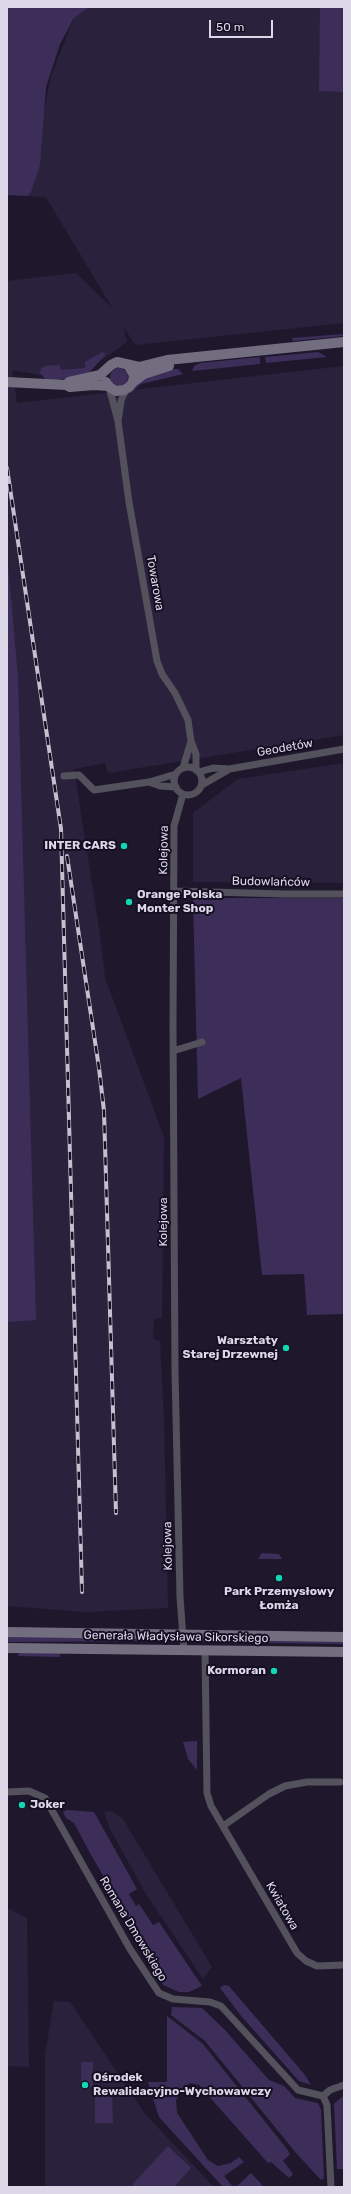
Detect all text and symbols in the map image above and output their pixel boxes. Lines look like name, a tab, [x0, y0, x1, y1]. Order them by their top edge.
scale bar	[211, 12, 275, 38]
text: 50 m	[216, 20, 244, 34]
street label: Towarowa	[143, 554, 167, 612]
street label: Geodetów	[256, 736, 314, 760]
street label: Kolejowa	[156, 825, 172, 875]
place label: INTER CARS	[44, 839, 116, 853]
marker: INTER CARS	[119, 841, 129, 851]
street label: Budowlańców	[232, 874, 310, 890]
place label: Orange Polska Monter Shop	[137, 888, 222, 916]
marker: Orange Polska Monter Shop	[124, 897, 134, 907]
street label: Kolejowa	[157, 1197, 171, 1247]
place label: Warsztaty Starej Drzewnej	[183, 1334, 278, 1362]
marker: Warsztaty Starej Drzewnej	[281, 1343, 291, 1353]
street label: Kolejowa	[160, 1521, 176, 1571]
marker: Park Przemysłowy Łomża	[274, 1573, 284, 1583]
place label: Park Przemysłowy Łomża	[224, 1585, 334, 1613]
street label: Generała Władysława Sikorskiego	[84, 1628, 268, 1646]
place label: Kormoran	[207, 1664, 266, 1678]
marker: Kormoran	[269, 1666, 279, 1676]
place label: Joker	[30, 1798, 65, 1812]
marker: Joker	[17, 1800, 27, 1810]
street label: Romana Dmowskiego	[96, 1874, 170, 1984]
street label: Kwiatowa	[262, 1879, 302, 1933]
place label: Ośrodek Rewalidacyjno-Wychowawczy	[93, 2071, 271, 2099]
marker: Ośrodek Rewalidacyjno-Wychowawczy	[80, 2080, 90, 2090]

